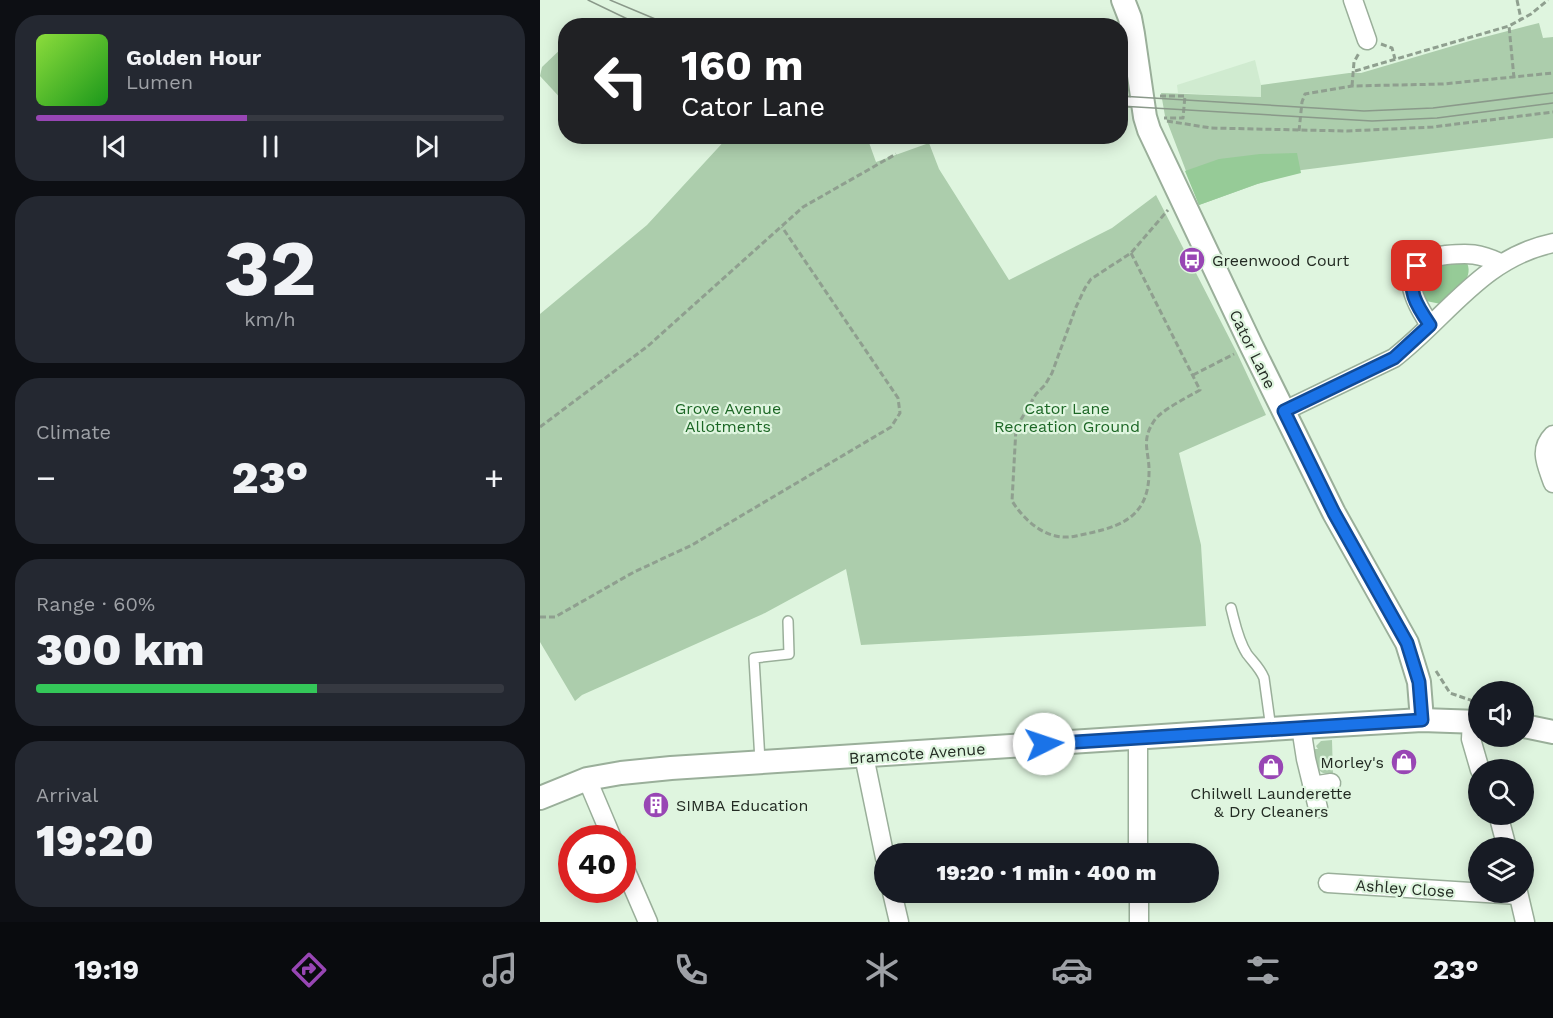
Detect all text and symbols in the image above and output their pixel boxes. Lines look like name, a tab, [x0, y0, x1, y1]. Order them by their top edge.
text: 160 m	[681, 41, 804, 90]
icon: left	[582, 42, 660, 120]
text: Golden Hour	[126, 45, 261, 70]
text: Lumen	[126, 70, 193, 94]
text: Cator Lane	[681, 91, 825, 123]
icon: previous	[98, 130, 131, 163]
icon: pause	[254, 130, 287, 163]
icon: next	[410, 130, 443, 163]
text: 32	[224, 222, 316, 314]
pin	[1391, 240, 1442, 291]
bus stop icon: Greenwood Court	[1177, 245, 1207, 275]
icon: arrive	[1400, 249, 1433, 282]
place label: Greenwood Court	[1212, 251, 1349, 270]
text: km/h	[244, 307, 296, 331]
street label: Cator Lane	[1225, 307, 1280, 392]
park label: Grove Avenue Allotments	[675, 399, 781, 436]
park label: Cator Lane Recreation Ground	[994, 399, 1140, 436]
text: Climate	[36, 420, 111, 444]
text: 23°	[232, 451, 308, 504]
text: −	[36, 458, 56, 497]
text: +	[484, 458, 504, 497]
text: Range · 60%	[36, 592, 155, 616]
text: 300 km	[36, 623, 204, 676]
map controls	[1468, 681, 1534, 903]
button: sound	[1468, 681, 1534, 747]
position arrow	[1012, 712, 1076, 776]
street label: Bramcote Avenue	[848, 739, 986, 768]
shop icon: Morley's	[1389, 747, 1419, 777]
shop icon: Chilwell Launderette & Dry Cleaners	[1256, 752, 1286, 782]
place label: Morley's	[1320, 753, 1384, 772]
button: search	[1468, 759, 1534, 825]
text: Arrival	[36, 783, 98, 807]
place label: Chilwell Launderette & Dry Cleaners	[1190, 784, 1352, 821]
building icon: SIMBA Education	[641, 790, 671, 820]
place label: SIMBA Education	[676, 796, 808, 815]
text: 19:20	[36, 814, 154, 867]
speed limit sign: 40	[558, 825, 636, 903]
button: layers	[1468, 837, 1534, 903]
text: 19:20 · 1 min · 400 m	[937, 860, 1157, 885]
street label: Ashley Close	[1355, 876, 1455, 901]
icon: directions	[288, 949, 330, 991]
icon: music	[479, 949, 521, 991]
icon: phone	[670, 949, 712, 991]
icon: climate	[861, 949, 903, 991]
icon: car	[1051, 949, 1093, 991]
icon: filters	[1242, 949, 1284, 991]
text: 19:19	[74, 954, 139, 986]
text: 23°	[1433, 954, 1479, 986]

